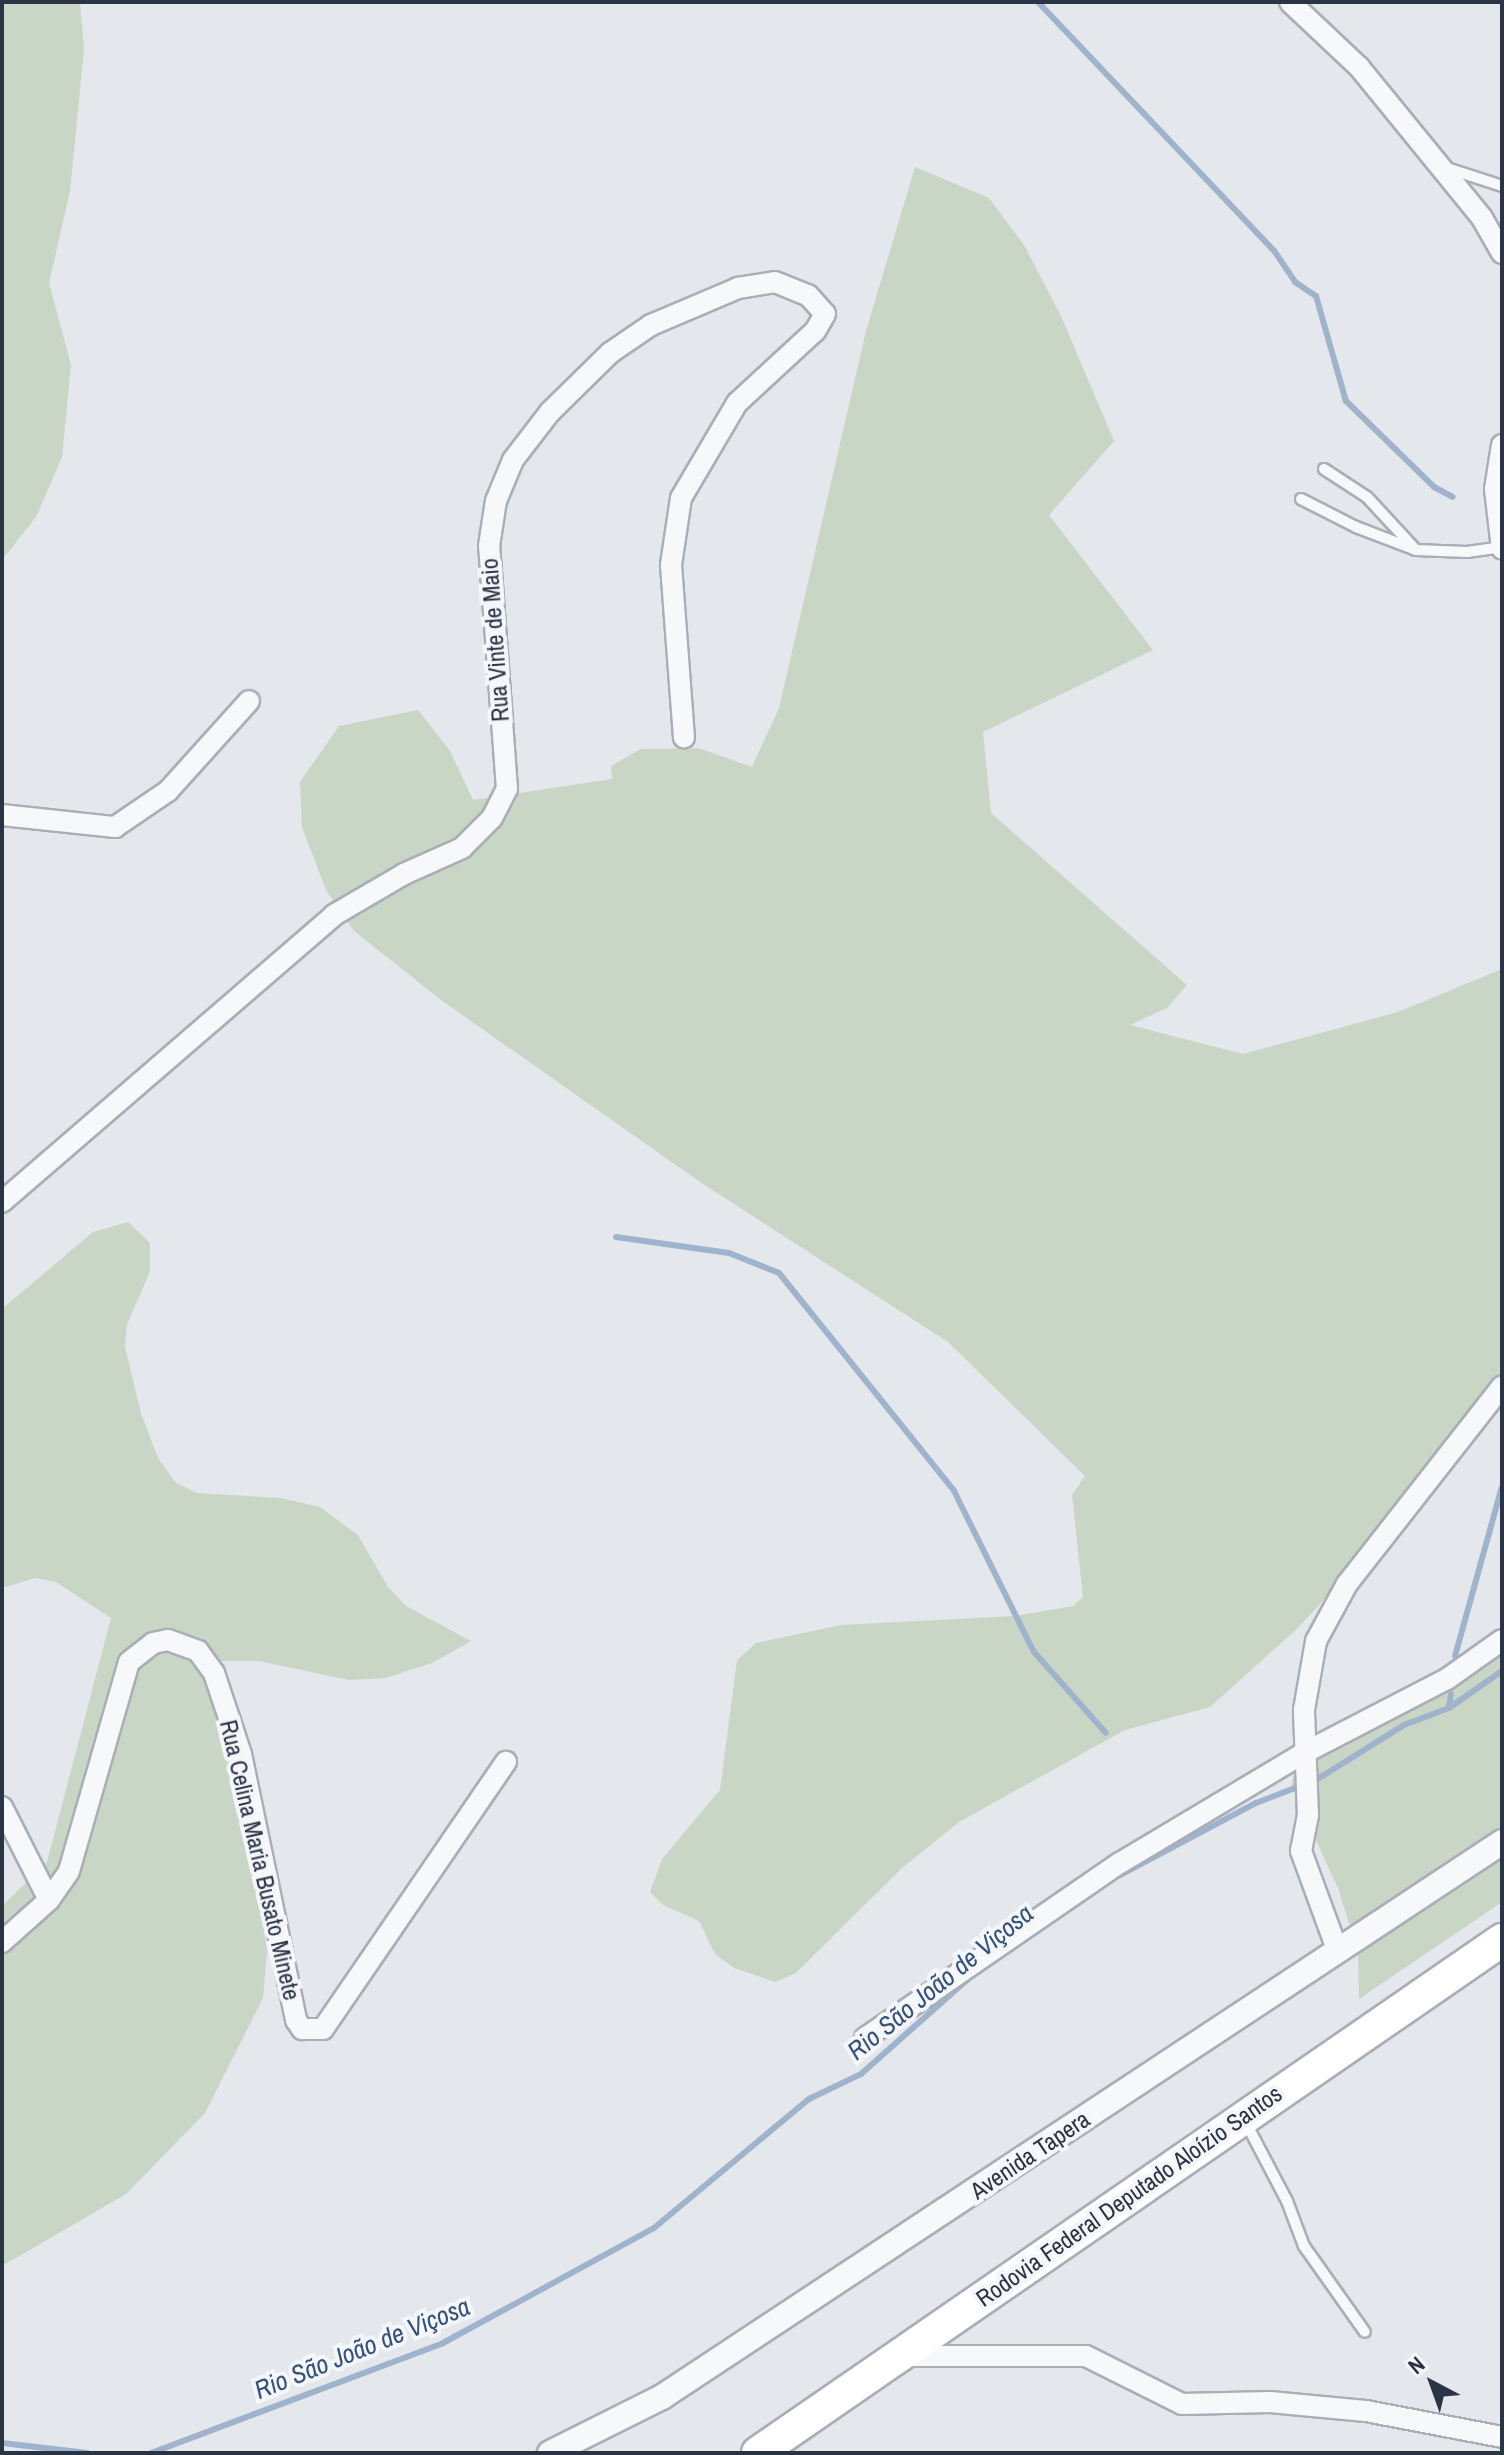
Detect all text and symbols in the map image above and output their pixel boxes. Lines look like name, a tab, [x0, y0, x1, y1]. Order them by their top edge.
street label: Rua Vinte de Maio	[475, 557, 515, 723]
street label: Rua Celina Maria Busato Minete	[214, 1717, 306, 2003]
water label: Rio São João de Viçosa	[841, 1898, 1039, 2066]
street label: Rodovia Federal Deputado Aloízio Santos	[970, 2079, 1288, 2313]
street label: Avenida Tapera	[965, 2105, 1095, 2205]
water label: Rio São João de Viçosa	[250, 2291, 474, 2405]
north arrow	[1392, 2343, 1472, 2423]
text: N	[1401, 2349, 1431, 2380]

